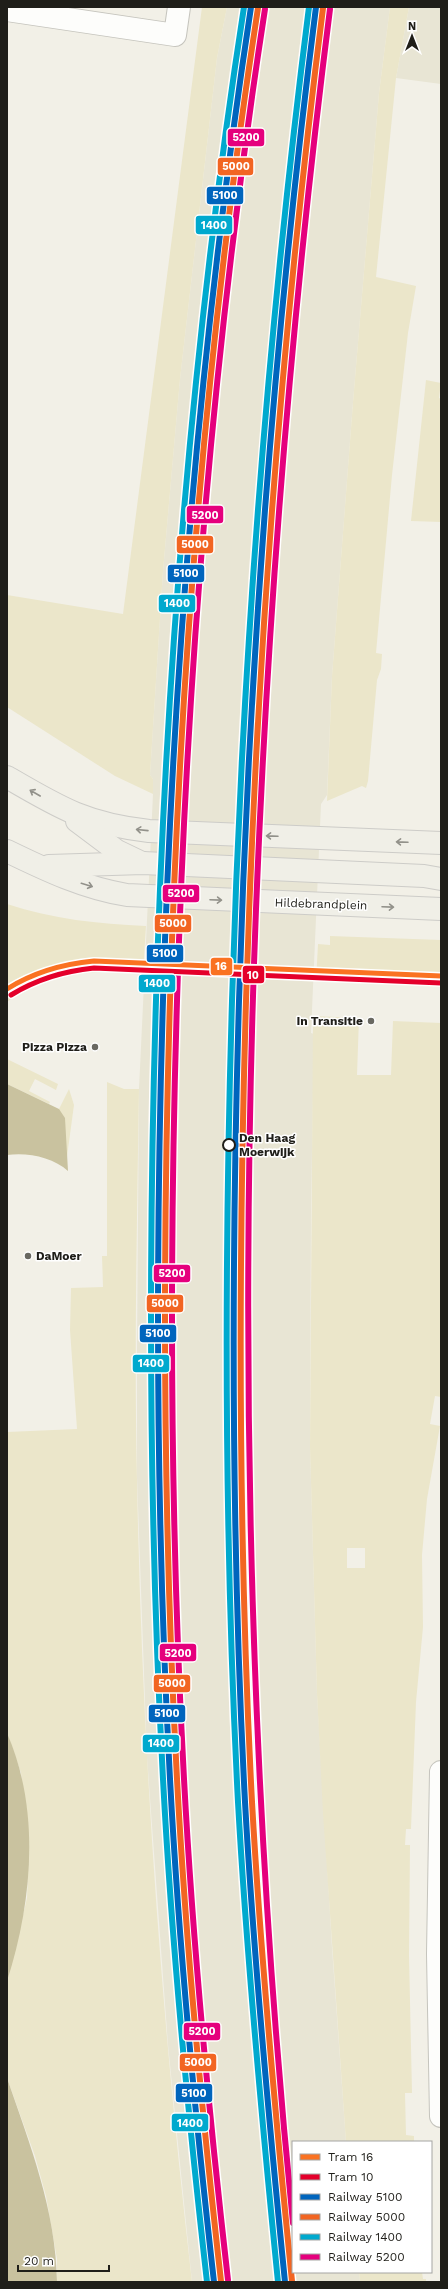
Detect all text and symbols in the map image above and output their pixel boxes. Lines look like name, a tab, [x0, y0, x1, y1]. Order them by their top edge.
north arrow	[392, 16, 432, 56]
text: N	[408, 20, 416, 33]
line badge: 5200	[227, 128, 265, 147]
text: 5200	[232, 131, 260, 144]
line badge: 5000	[217, 157, 254, 176]
text: 5000	[222, 160, 250, 173]
line badge: 5100	[206, 186, 244, 205]
text: 5100	[212, 189, 238, 202]
line badge: 1400	[195, 215, 233, 235]
text: 1400	[201, 219, 227, 232]
line badge: 5200	[186, 505, 224, 524]
text: 5200	[191, 509, 219, 522]
line badge: 5000	[176, 535, 214, 554]
text: 5000	[181, 538, 209, 551]
line badge: 5100	[167, 564, 205, 583]
text: 5100	[173, 567, 199, 580]
line badge: 1400	[158, 594, 196, 613]
text: 1400	[164, 597, 190, 610]
one-way arrow	[29, 789, 41, 797]
one-way arrow	[136, 826, 149, 834]
one-way arrow	[266, 832, 279, 840]
one-way arrow	[396, 838, 409, 845]
one-way arrow	[80, 882, 93, 889]
line badge: 5200	[162, 884, 200, 903]
text: 5200	[167, 887, 195, 900]
street label: Hildebrandplein	[274, 895, 368, 913]
one-way arrow	[209, 896, 222, 904]
one-way arrow	[381, 903, 394, 911]
line badge: 5000	[154, 914, 192, 933]
text: 5000	[159, 917, 187, 930]
line badge: 5100	[146, 944, 184, 963]
text: 5100	[152, 947, 178, 960]
line badge: 16	[210, 957, 233, 976]
text: 16	[215, 960, 227, 973]
line badge: 10	[242, 965, 265, 984]
text: 10	[247, 969, 259, 982]
line badge: 1400	[138, 974, 176, 993]
text: 1400	[144, 977, 170, 990]
place label: In Transitie	[296, 1014, 363, 1028]
marker: In Transitie	[366, 1016, 376, 1026]
place label: Pizza Pizza	[22, 1040, 87, 1054]
marker: Pizza Pizza	[90, 1042, 100, 1052]
place label: Den Haag Moerwijk	[239, 1131, 295, 1159]
marker: Den Haag Moerwijk	[222, 1138, 236, 1152]
place label: DaMoer	[36, 1249, 83, 1263]
marker: DaMoer	[23, 1251, 33, 1261]
line badge: 5200	[153, 1264, 191, 1283]
text: 5200	[158, 1267, 186, 1280]
line badge: 5000	[146, 1294, 184, 1313]
text: 5000	[151, 1297, 179, 1310]
line badge: 5100	[139, 1324, 177, 1343]
text: 5100	[145, 1327, 171, 1340]
line badge: 1400	[132, 1354, 170, 1373]
text: 1400	[138, 1357, 164, 1370]
line badge: 5200	[159, 1643, 197, 1662]
text: 5200	[164, 1647, 192, 1660]
line badge: 5000	[153, 1674, 191, 1693]
text: 5000	[158, 1677, 186, 1690]
line badge: 5100	[148, 1704, 186, 1723]
text: 5100	[154, 1707, 180, 1720]
line badge: 1400	[142, 1734, 180, 1753]
text: 1400	[148, 1737, 174, 1750]
line badge: 5200	[183, 2022, 221, 2041]
text: 5200	[188, 2025, 216, 2038]
line badge: 5000	[179, 2053, 217, 2072]
text: 5000	[184, 2056, 212, 2069]
line badge: 5100	[175, 2083, 213, 2103]
text: 5100	[181, 2087, 207, 2100]
line badge: 1400	[171, 2113, 209, 2132]
text: 1400	[177, 2117, 203, 2130]
legend	[292, 2141, 432, 2273]
text: Tram 16	[328, 2150, 373, 2164]
text: Tram 10	[328, 2170, 373, 2184]
text: Railway 5100	[328, 2190, 402, 2204]
text: Railway 5000	[328, 2210, 405, 2224]
text: Railway 1400	[328, 2230, 402, 2244]
scale bar	[18, 2247, 109, 2273]
text: Railway 5200	[328, 2250, 405, 2264]
text: 20 m	[24, 2254, 54, 2268]

